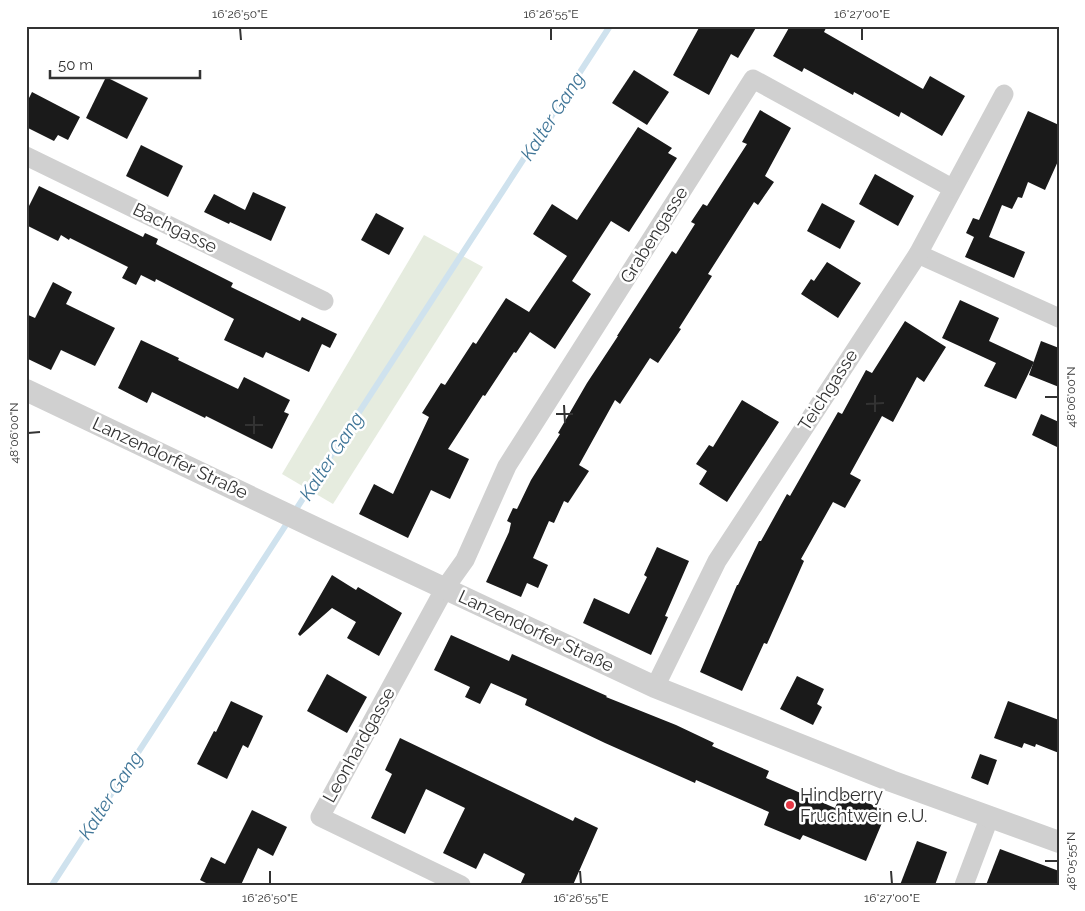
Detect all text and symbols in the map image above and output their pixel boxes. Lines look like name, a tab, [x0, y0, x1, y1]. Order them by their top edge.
text: 16°26'50"E	[212, 7, 268, 21]
text: 16°26'55"E	[523, 7, 579, 21]
text: 16°27'00"E	[834, 7, 890, 21]
scale bar	[50, 48, 200, 80]
text: 50 m	[58, 56, 93, 74]
water label: Kalter Gang	[515, 68, 589, 164]
street label: Grabengasse	[616, 182, 692, 287]
street label: Bachgasse	[130, 198, 221, 257]
street label: Teichgasse	[794, 345, 862, 434]
text: 48°06'00"N	[1064, 367, 1078, 427]
text: 48°06'00"N	[7, 403, 21, 463]
water label: Kalter Gang	[294, 408, 368, 504]
street label: Lanzendorfer Straße	[89, 412, 252, 503]
street label: Lanzendorfer Straße	[455, 585, 618, 676]
street label: Leonhardgasse	[318, 683, 399, 806]
water label: Kalter Gang	[73, 747, 147, 843]
place label: Hindberry Fruchtwein e.U.	[800, 784, 928, 826]
marker: Hindberry Fruchtwein e.U.	[784, 799, 796, 811]
text: 48°05'55"N	[1064, 832, 1078, 890]
text: 16°26'50"E	[242, 891, 298, 905]
text: 16°26'55"E	[553, 891, 609, 905]
text: 16°27'00"E	[864, 891, 920, 905]

